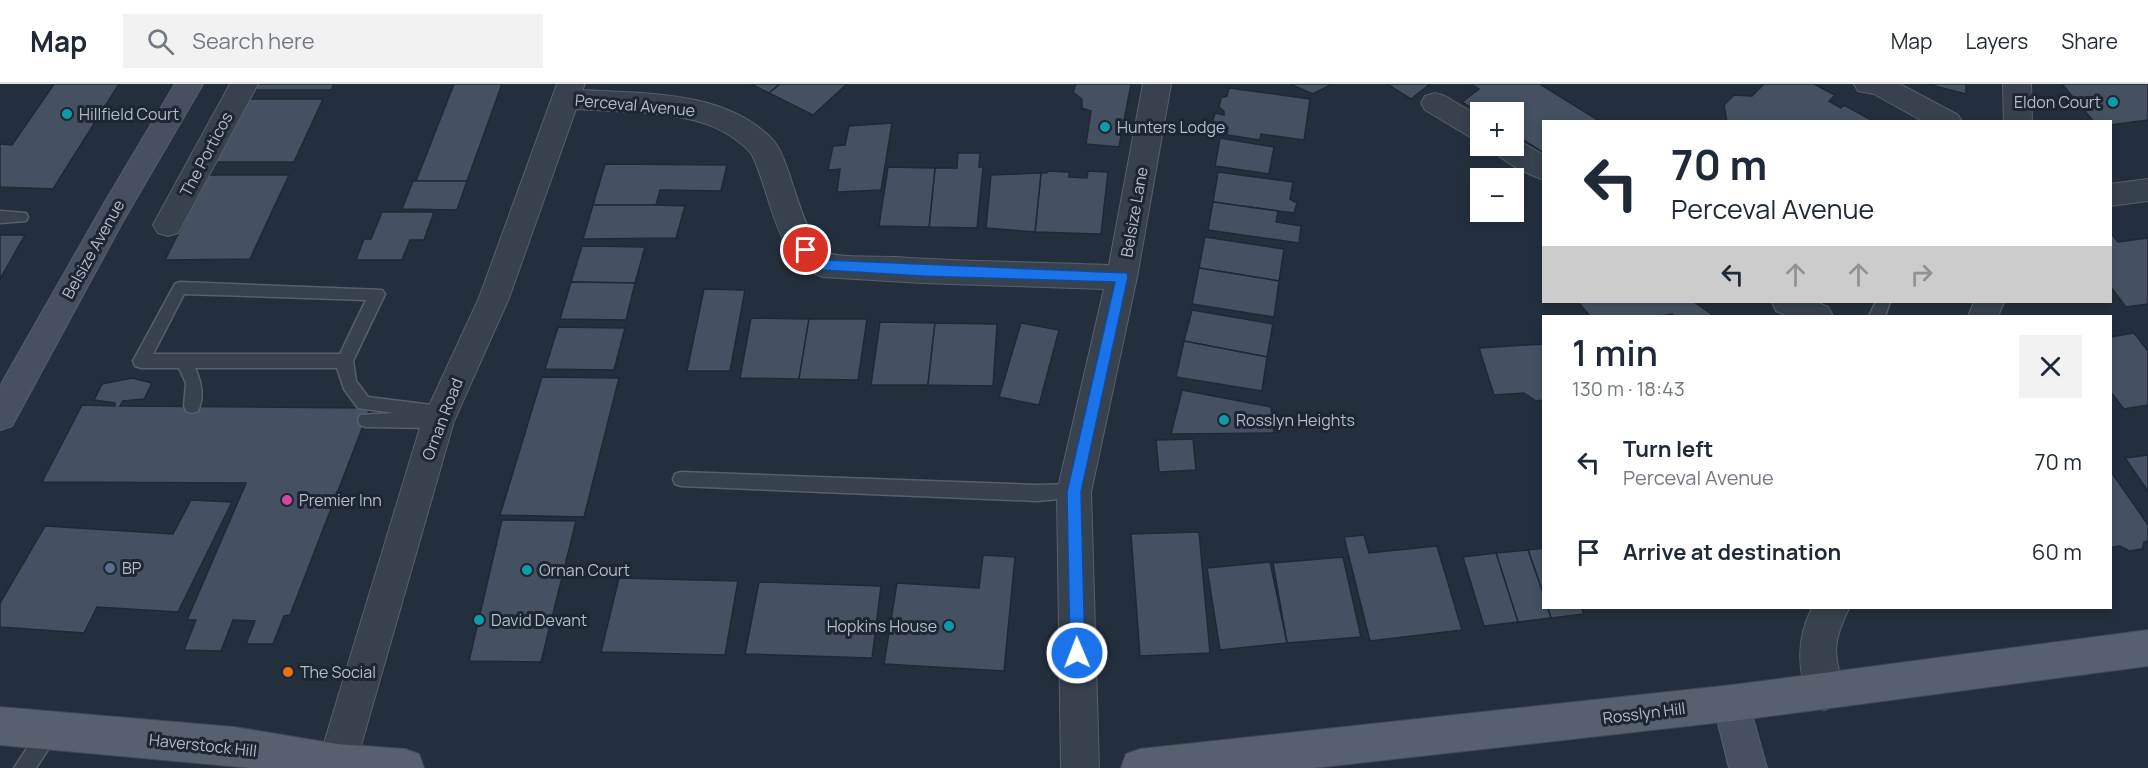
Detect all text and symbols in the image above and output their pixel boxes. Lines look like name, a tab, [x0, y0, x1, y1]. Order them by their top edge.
search box	[123, 14, 543, 68]
text: Map	[30, 22, 87, 60]
icon: search	[144, 25, 177, 58]
text: Search here	[192, 26, 315, 56]
text: Map	[1891, 27, 1932, 55]
text: Layers	[1965, 27, 2028, 55]
text: Share	[2061, 27, 2118, 55]
street label: Perceval Avenue	[574, 89, 696, 121]
place label: Eldon Court	[2014, 91, 2101, 113]
marker: Eldon Court	[2106, 95, 2120, 109]
map controls	[1470, 102, 1524, 222]
button: +	[1470, 102, 1524, 156]
place label: Hillfield Court	[79, 103, 179, 125]
marker: Hillfield Court	[60, 107, 74, 121]
street label: The Porticos	[174, 108, 238, 200]
place label: Hunters Lodge	[1117, 116, 1225, 138]
marker: Hunters Lodge	[1098, 120, 1112, 134]
text: 70 m	[1671, 135, 1767, 193]
icon: left	[1572, 144, 1650, 222]
street label: Belsize Lane	[1115, 165, 1153, 259]
button: −	[1470, 168, 1524, 222]
text: Perceval Avenue	[1671, 190, 1874, 227]
street label: Belsize Avenue	[57, 195, 129, 303]
pin	[780, 224, 831, 275]
icon: arrive	[789, 233, 822, 266]
icon: left	[1716, 258, 1749, 291]
icon: ahead	[1779, 258, 1812, 291]
icon: ahead	[1842, 258, 1875, 291]
icon: right	[1905, 258, 1938, 291]
text: 1 min	[1572, 328, 1658, 377]
button: close	[2019, 335, 2082, 398]
street label: Ornan Road	[416, 375, 468, 463]
text: 130 m · 18:43	[1572, 375, 1685, 402]
place label: Rosslyn Heights	[1236, 409, 1355, 431]
marker: Rosslyn Heights	[1217, 413, 1231, 427]
text: Turn left	[1623, 434, 1713, 464]
icon: left	[1572, 446, 1605, 479]
text: 70 m	[2034, 447, 2082, 477]
text: Perceval Avenue	[1623, 464, 1774, 491]
place label: Premier Inn	[299, 489, 382, 511]
marker: Premier Inn	[280, 493, 294, 507]
icon: arrive	[1572, 536, 1605, 569]
text: Arrive at destination	[1623, 537, 1841, 567]
text: 60 m	[2032, 537, 2082, 567]
place label: BP	[122, 557, 142, 579]
place label: Ornan Court	[539, 559, 630, 581]
marker: BP	[103, 561, 117, 575]
marker: Ornan Court	[520, 563, 534, 577]
place label: David Devant	[491, 609, 587, 631]
marker: David Devant	[472, 613, 486, 627]
place label: Hopkins House	[827, 615, 937, 637]
marker: Hopkins House	[942, 619, 956, 633]
position arrow	[1045, 621, 1109, 685]
place label: The Social	[300, 661, 376, 683]
marker: The Social	[281, 665, 295, 679]
street label: Rosslyn Hill	[1601, 697, 1687, 729]
street label: Haverstock Hill	[148, 728, 258, 762]

